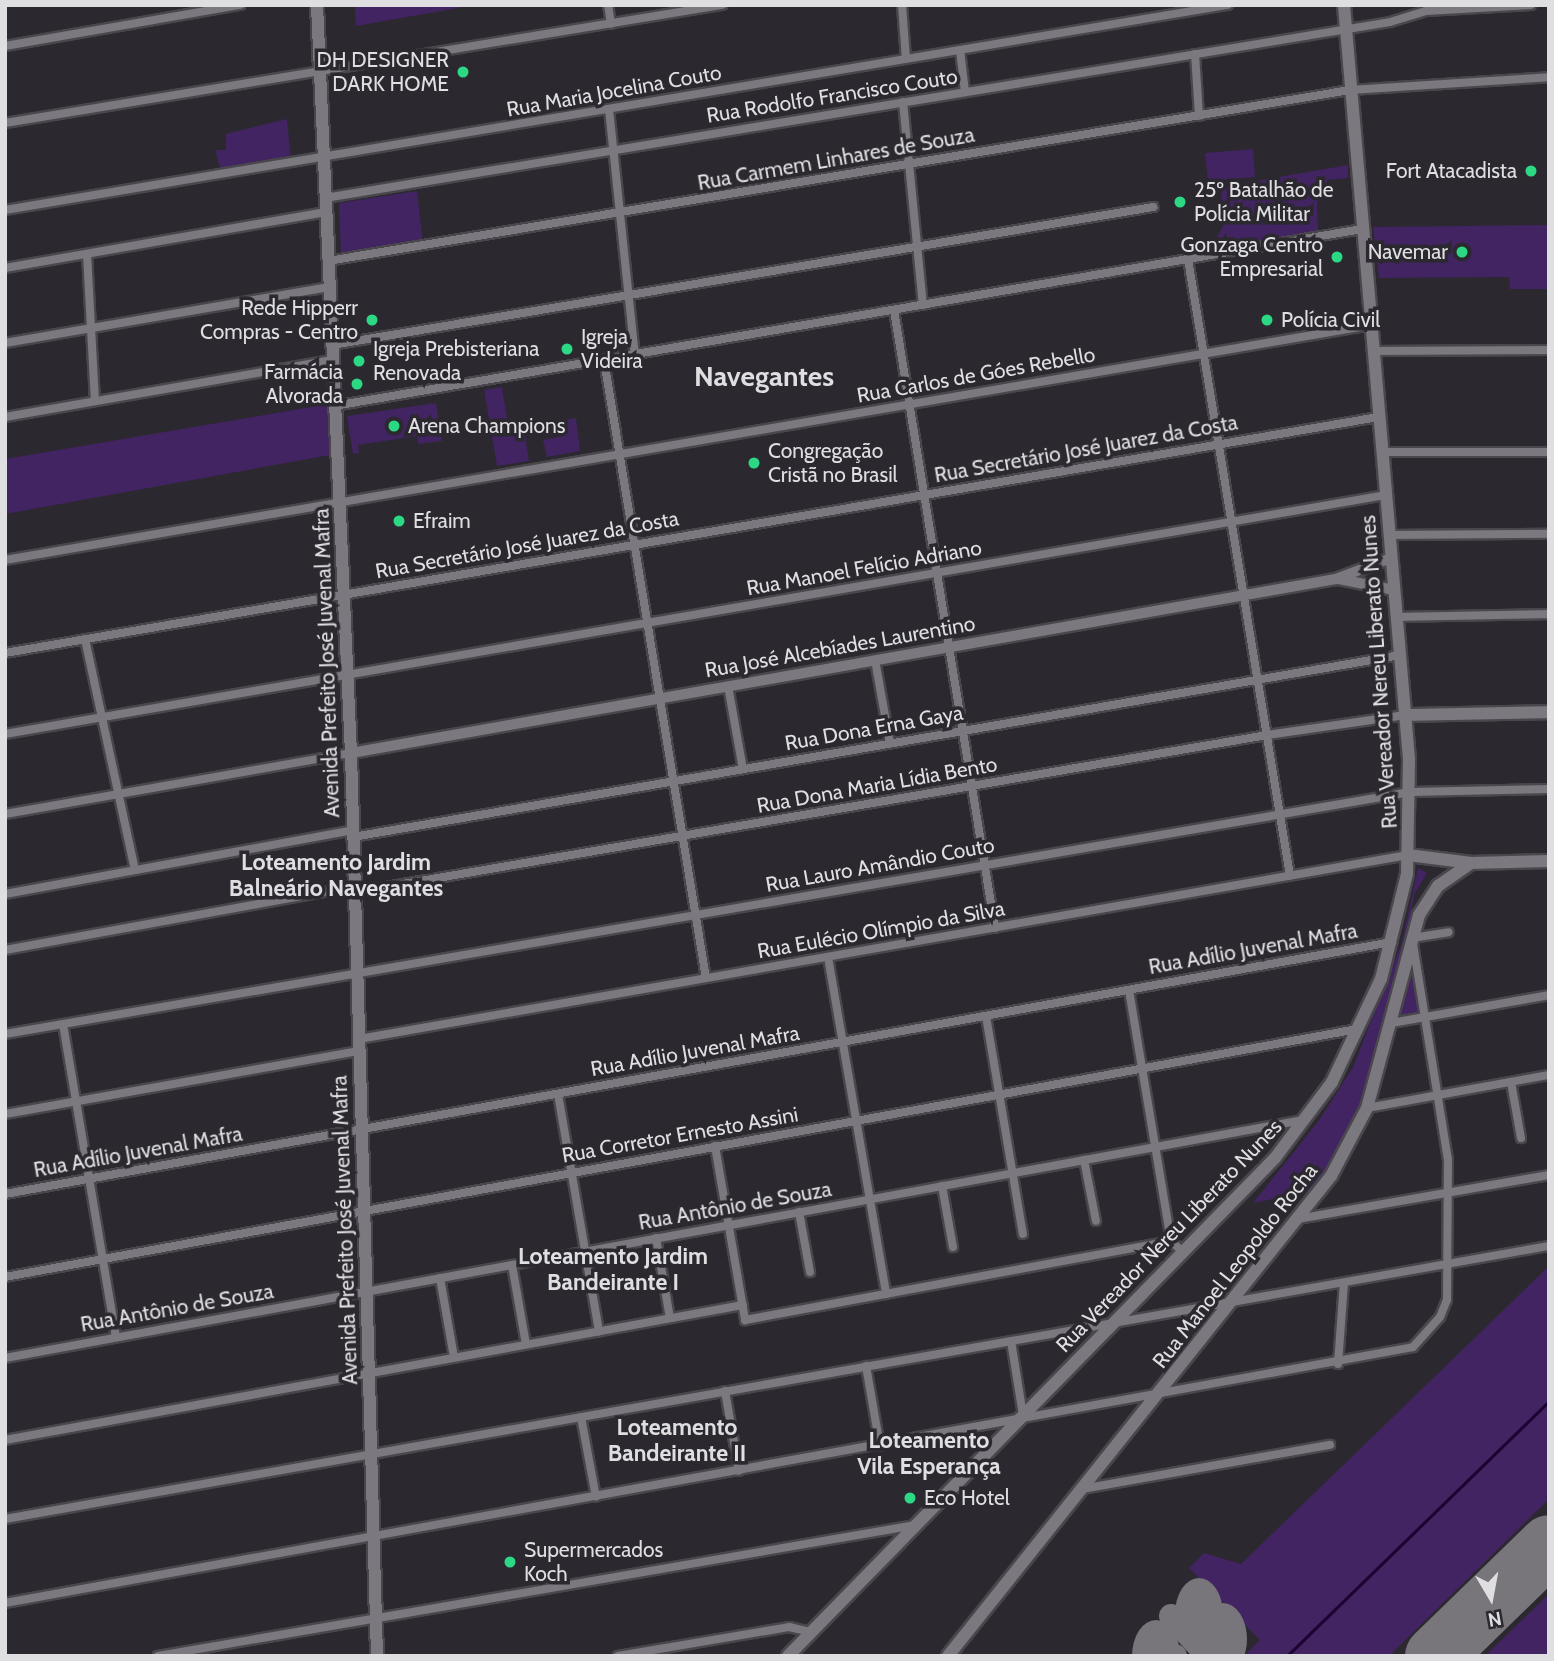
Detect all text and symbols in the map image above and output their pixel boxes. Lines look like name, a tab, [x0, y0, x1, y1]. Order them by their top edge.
place label: DH DESIGNER DARK HOME	[316, 47, 449, 97]
street label: Rua Maria Jocelina Couto	[505, 60, 723, 122]
marker: DH DESIGNER DARK HOME	[455, 64, 471, 80]
street label: Rua Rodolfo Francisco Couto	[705, 64, 959, 128]
street label: Rua Carmem Linhares de Souza	[696, 122, 976, 196]
place label: Fort Atacadista	[1386, 158, 1517, 184]
marker: Fort Atacadista	[1523, 163, 1539, 179]
place label: 25º Batalhão de Polícia Militar	[1194, 177, 1334, 227]
marker: 25º Batalhão de Polícia Militar	[1172, 194, 1188, 210]
place label: Gonzaga Centro Empresarial	[1181, 232, 1323, 282]
place label: Navemar	[1368, 239, 1448, 265]
marker: Navemar	[1454, 244, 1470, 260]
marker: Gonzaga Centro Empresarial	[1329, 249, 1345, 265]
place label: Rede Hipperr Compras - Centro	[200, 295, 358, 345]
place label: Polícia Civil	[1281, 307, 1380, 333]
marker: Rede Hipperr Compras - Centro	[364, 312, 380, 328]
marker: Polícia Civil	[1259, 312, 1275, 328]
place label: Igreja Videira	[581, 324, 643, 374]
place label: Igreja Prebisteriana Renovada	[373, 336, 539, 386]
marker: Igreja Videira	[559, 341, 575, 357]
street label: Rua Carlos de Góes Rebello	[855, 342, 1097, 408]
marker: Igreja Prebisteriana Renovada	[351, 353, 367, 369]
place label: Farmácia Alvorada	[264, 359, 343, 409]
district label: Navegantes	[694, 359, 834, 393]
marker: Farmácia Alvorada	[349, 376, 365, 392]
street label: Rua Secretário José Juarez da Costa	[932, 410, 1240, 488]
place label: Arena Champions	[408, 413, 566, 439]
marker: Arena Champions	[386, 418, 402, 434]
place label: Congregação Cristã no Brasil	[768, 438, 898, 488]
marker: Congregação Cristã no Brasil	[746, 455, 762, 471]
street label: Rua Secretário José Juarez da Costa	[373, 506, 681, 584]
street label: Avenida Prefeito José Juvenal Mafra	[309, 508, 345, 818]
place label: Efraim	[413, 508, 471, 534]
marker: Efraim	[391, 513, 407, 529]
street label: Rua Vereador Nereu Liberato Nunes	[1355, 514, 1403, 830]
street label: Rua Manoel Felício Adriano	[744, 535, 984, 601]
street label: Rua José Alcebíades Laurentino	[703, 611, 977, 683]
street label: Rua Dona Erna Gaya	[783, 700, 965, 756]
street label: Rua Dona Maria Lídia Bento	[755, 751, 999, 819]
street label: Rua Lauro Amândio Couto	[764, 832, 996, 898]
district label: Loteamento Jardim Balneário Navegantes	[229, 848, 443, 902]
street label: Rua Eulécio Olímpio da Silva	[755, 896, 1007, 964]
street label: Rua Adílio Juvenal Mafra	[1147, 918, 1359, 980]
street label: Rua Adílio Juvenal Mafra	[589, 1020, 801, 1082]
street label: Avenida Prefeito José Juvenal Mafra	[327, 1075, 363, 1385]
street label: Rua Corretor Ernesto Assini	[560, 1102, 800, 1168]
street label: Rua Vereador Nereu Liberato Nunes	[1051, 1114, 1287, 1358]
street label: Rua Adílio Juvenal Mafra	[32, 1121, 244, 1183]
street label: Rua Manoel Leopoldo Rocha	[1147, 1159, 1323, 1373]
street label: Rua Antônio de Souza	[636, 1177, 834, 1235]
district label: Loteamento Jardim Bandeirante I	[518, 1242, 708, 1296]
street label: Rua Antônio de Souza	[78, 1279, 276, 1337]
district label: Loteamento Bandeirante II	[608, 1413, 746, 1467]
district label: Loteamento Vila Esperança	[857, 1426, 1001, 1480]
place label: Eco Hotel	[924, 1485, 1010, 1511]
marker: Eco Hotel	[902, 1490, 918, 1506]
place label: Supermercados Koch	[524, 1537, 663, 1587]
marker: Supermercados Koch	[502, 1554, 518, 1570]
north arrow	[1456, 1563, 1526, 1633]
text: N	[1486, 1607, 1503, 1632]

